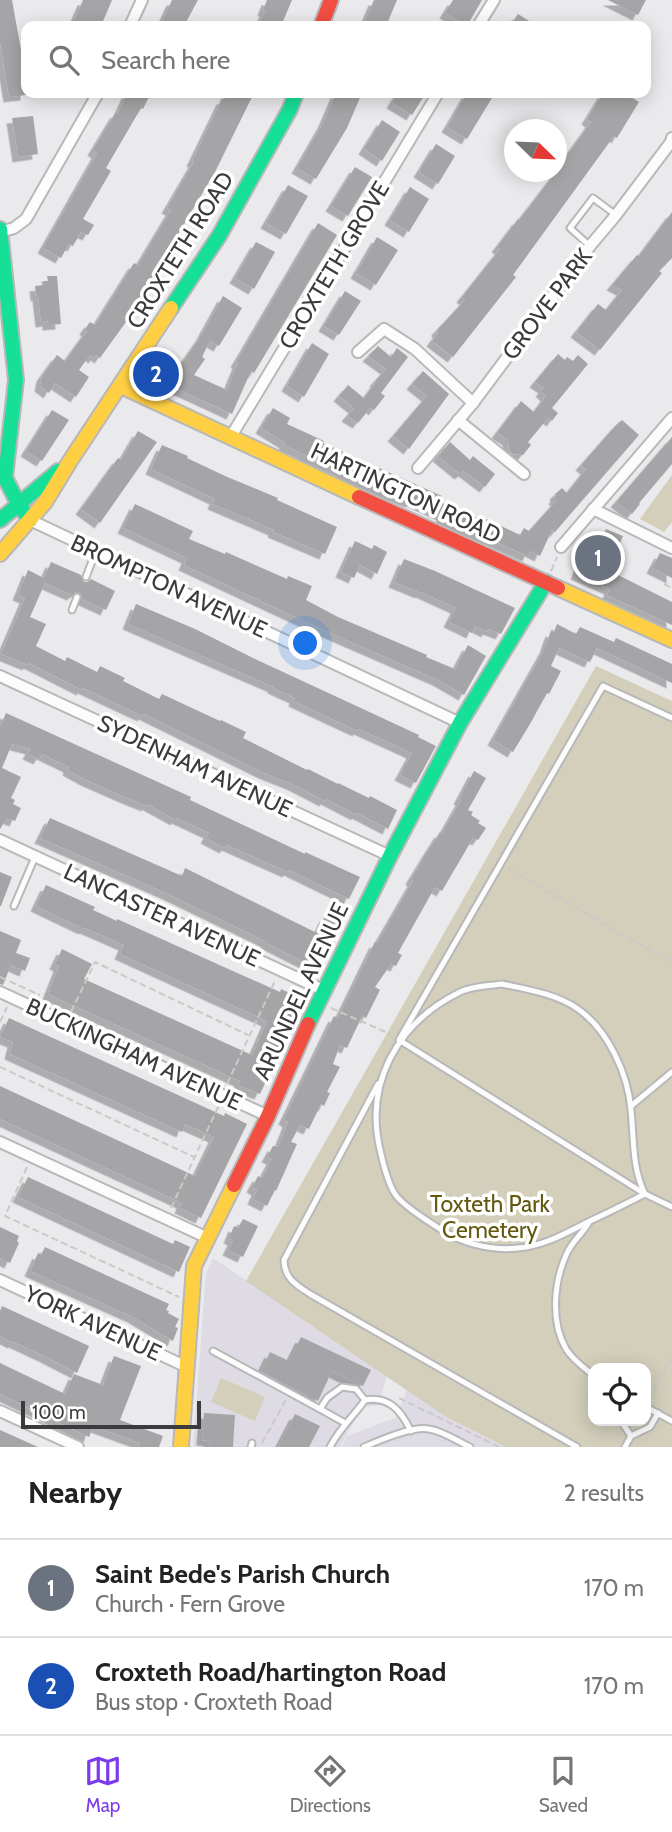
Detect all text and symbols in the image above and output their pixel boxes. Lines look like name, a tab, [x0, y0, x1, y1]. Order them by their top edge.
search box	[21, 21, 651, 98]
icon: search	[45, 41, 83, 79]
text: Search here	[101, 44, 230, 76]
north arrow	[504, 119, 567, 182]
street label: CROXTETH ROAD	[121, 166, 239, 334]
street label: CROXTETH GROVE	[273, 176, 395, 354]
street label: GROVE PARK	[496, 243, 598, 365]
pin: 2	[133, 348, 179, 400]
street label: HARTINGTON ROAD	[306, 437, 506, 549]
street label: BROMPTON AVENUE	[67, 528, 271, 644]
pin: 1	[575, 532, 621, 584]
your location	[288, 626, 322, 660]
street label: SYDENHAM AVENUE	[93, 709, 297, 823]
street label: LANCASTER AVENUE	[60, 857, 264, 973]
street label: ARUNDEL AVENUE	[248, 898, 354, 1084]
street label: BUCKINGHAM AVENUE	[22, 992, 246, 1116]
park label: Toxteth Park Cemetery	[430, 1190, 551, 1244]
street label: YORK AVENUE	[19, 1279, 166, 1367]
map controls	[588, 1363, 651, 1426]
button: locate	[588, 1363, 651, 1426]
scale bar	[21, 1398, 201, 1430]
text: 100 m	[32, 1401, 86, 1424]
text: Nearby	[28, 1474, 122, 1511]
text: 2 results	[564, 1479, 644, 1507]
text: Saint Bede's Parish Church	[95, 1558, 390, 1590]
text: 1	[47, 1574, 55, 1602]
text: 170 m	[584, 1574, 644, 1602]
text: Church · Fern Grove	[95, 1590, 285, 1618]
text: Croxteth Road/hartington Road	[95, 1656, 446, 1688]
text: 2	[45, 1672, 57, 1700]
text: 170 m	[584, 1672, 644, 1700]
text: Bus stop · Croxteth Road	[95, 1688, 333, 1716]
tab: Map	[84, 1752, 122, 1817]
tab: Directions	[290, 1752, 371, 1817]
tab: Saved	[539, 1752, 588, 1817]

